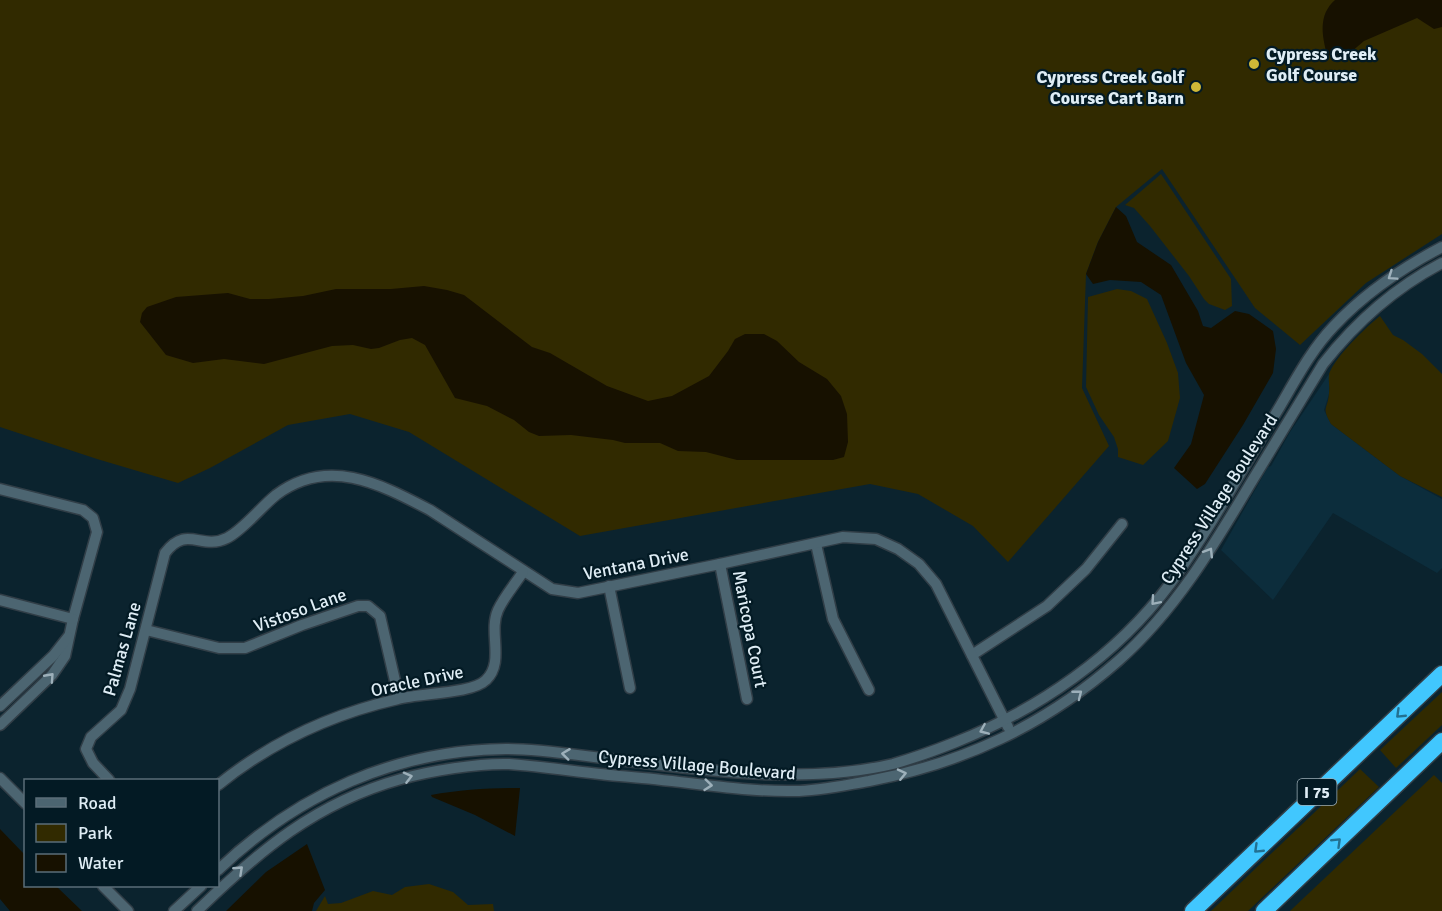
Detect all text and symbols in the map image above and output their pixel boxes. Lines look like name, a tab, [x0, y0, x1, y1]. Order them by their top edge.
place label: Cypress Creek Golf Course	[1266, 43, 1377, 86]
marker: Cypress Creek Golf Course	[1247, 57, 1261, 71]
place label: Cypress Creek Golf Course Cart Barn	[1036, 66, 1185, 109]
marker: Cypress Creek Golf Course Cart Barn	[1189, 80, 1203, 94]
one-way arrow	[1387, 269, 1398, 280]
street label: Cypress Village Boulevard	[1156, 410, 1282, 588]
street label: Ventana Drive	[581, 543, 691, 585]
one-way arrow	[1202, 548, 1214, 558]
street label: Maricopa Court	[728, 568, 772, 690]
street label: Vistoso Lane	[251, 583, 349, 637]
one-way arrow	[1151, 594, 1162, 605]
street label: Palmas Lane	[98, 599, 146, 699]
street label: Oracle Drive	[369, 660, 465, 702]
one-way arrow	[43, 673, 54, 683]
one-way arrow	[1071, 690, 1082, 701]
one-way arrow	[1396, 707, 1406, 718]
one-way arrow	[979, 723, 990, 735]
street label: Cypress Village Boulevard	[597, 745, 797, 785]
one-way arrow	[561, 748, 570, 761]
one-way arrow	[896, 769, 906, 782]
one-way arrow	[403, 772, 413, 785]
one-way arrow	[704, 778, 713, 791]
legend	[24, 779, 219, 887]
road number: I 75	[1298, 779, 1336, 805]
text: Road	[78, 792, 117, 814]
text: Park	[78, 822, 113, 844]
one-way arrow	[1329, 838, 1340, 849]
one-way arrow	[1255, 841, 1266, 852]
text: Water	[78, 852, 124, 874]
one-way arrow	[232, 867, 243, 878]

